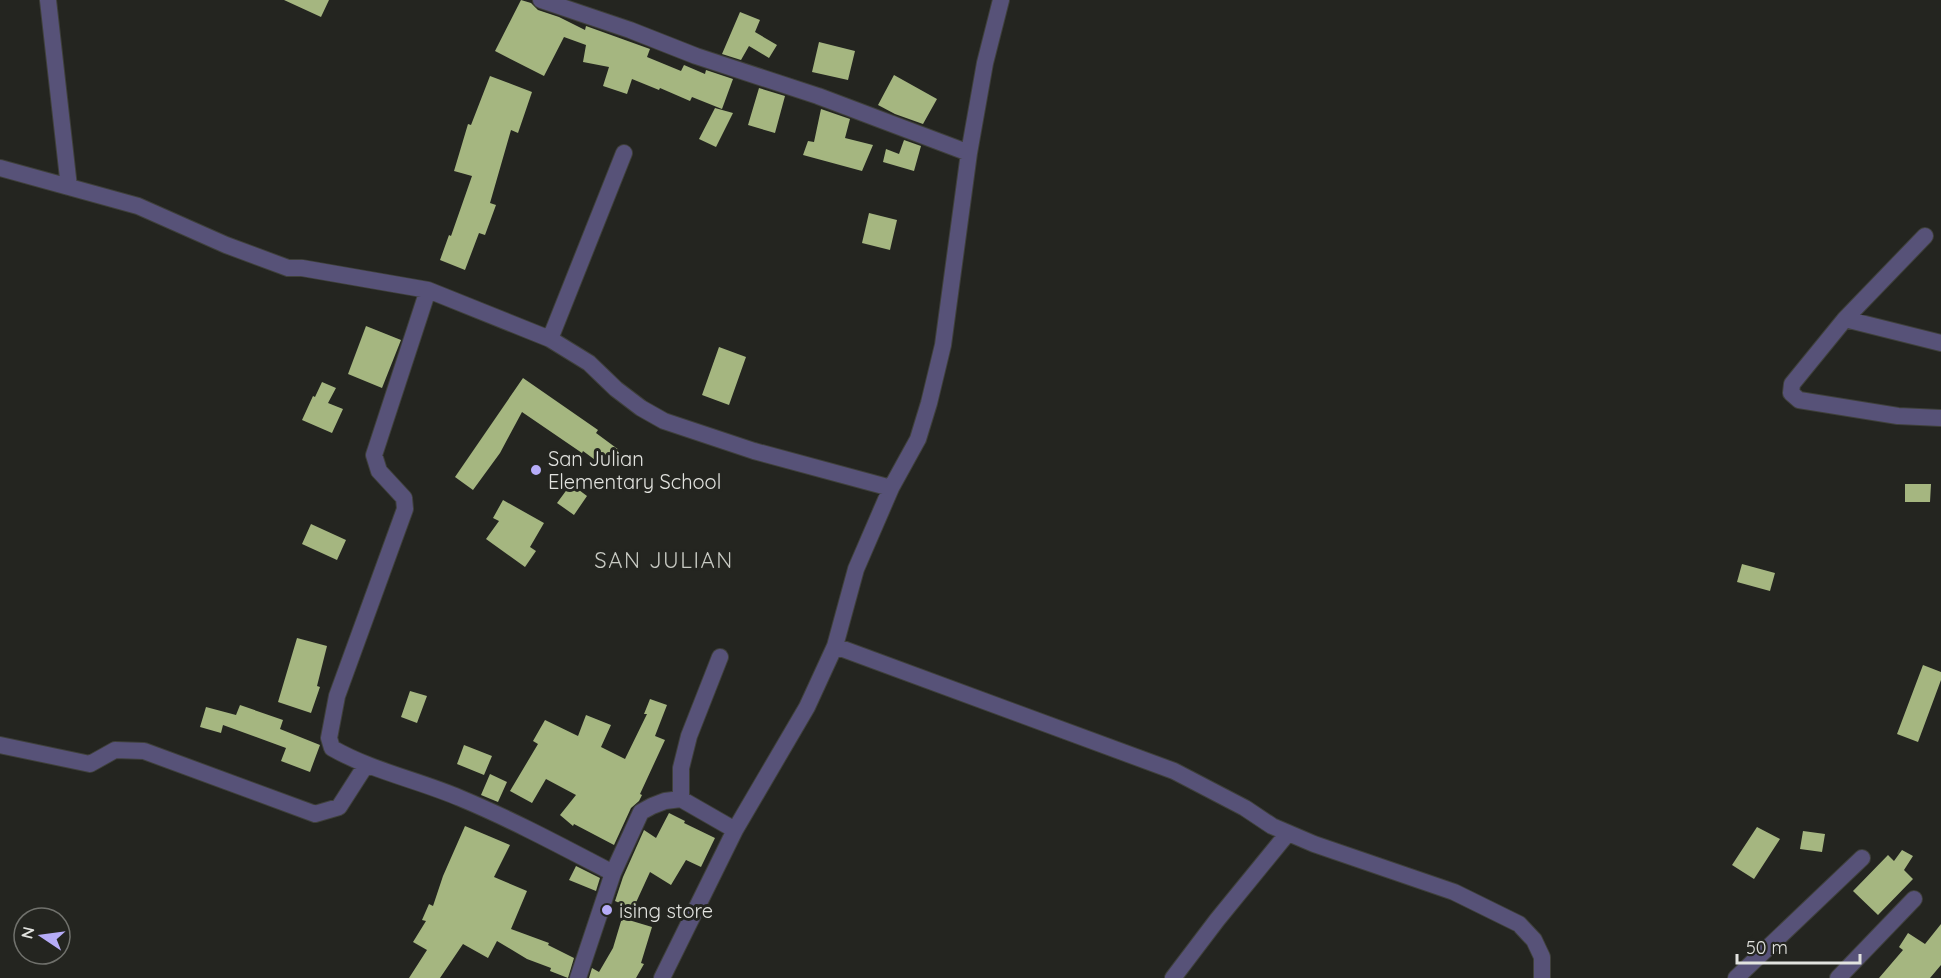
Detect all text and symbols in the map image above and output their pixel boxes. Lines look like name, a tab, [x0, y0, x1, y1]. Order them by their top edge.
place label: San Julian Elementary School	[548, 446, 721, 494]
marker: San Julian Elementary School	[529, 463, 543, 477]
district label: SAN JULIAN	[594, 546, 734, 574]
place label: ising store	[619, 898, 713, 923]
marker: ising store	[600, 903, 614, 917]
north arrow	[12, 906, 72, 966]
text: N	[16, 925, 38, 941]
scale bar	[1737, 927, 1860, 965]
text: 50 m	[1746, 936, 1788, 959]

